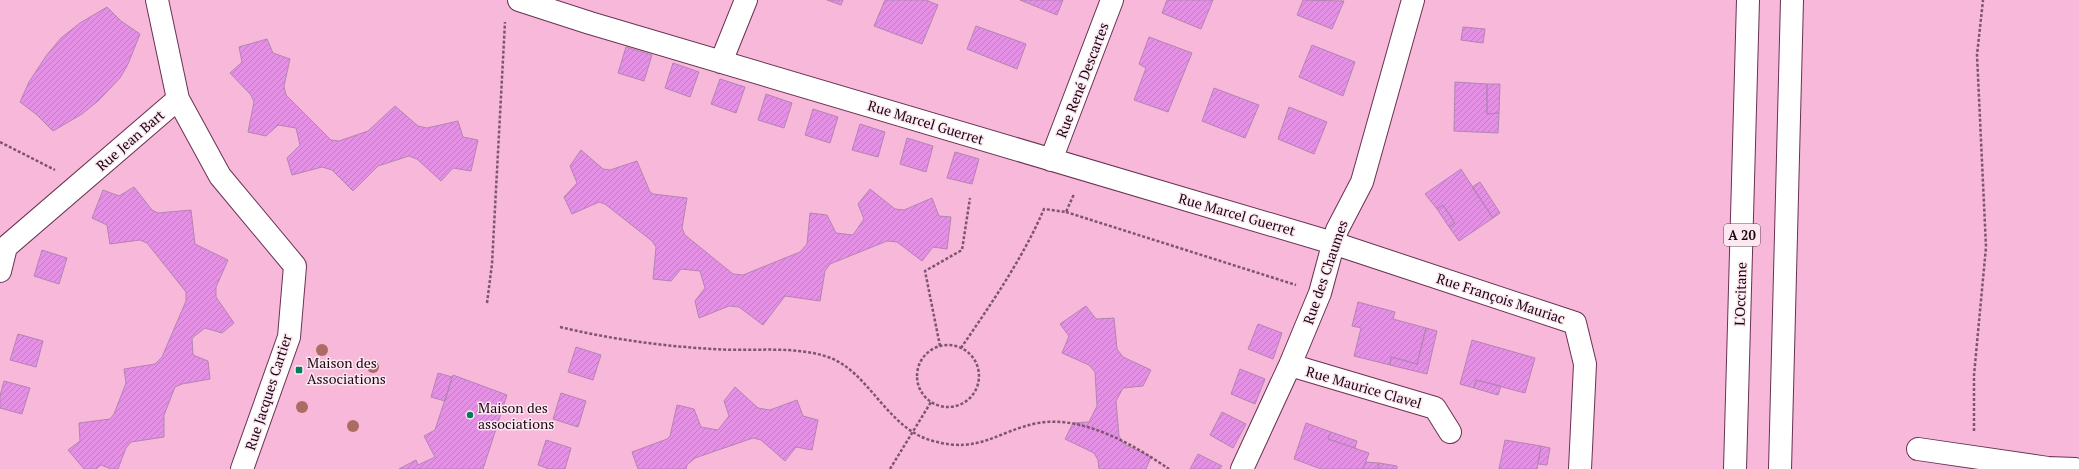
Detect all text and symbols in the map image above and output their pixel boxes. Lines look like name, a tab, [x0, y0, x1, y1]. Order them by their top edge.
street label: Rue René Descartes	[1051, 20, 1113, 140]
street label: Rue Marcel Guerret	[866, 95, 987, 149]
street label: Rue Jean Bart	[92, 105, 169, 175]
street label: Rue Marcel Guerret	[1176, 188, 1298, 240]
street label: Rue des Chaumes	[1298, 217, 1352, 327]
road number: A 20	[1724, 224, 1760, 246]
street label: L'Occitane	[1729, 262, 1751, 326]
street label: Rue François Mauriac	[1434, 268, 1568, 328]
street label: Rue Jacques Cartier	[240, 331, 296, 452]
place label: Maison des Associations	[307, 353, 386, 388]
street label: Rue Maurice Clavel	[1304, 361, 1424, 413]
marker: Maison des Associations	[294, 365, 304, 375]
place label: Maison des associations	[478, 398, 554, 433]
marker: Maison des associations	[465, 410, 475, 420]

